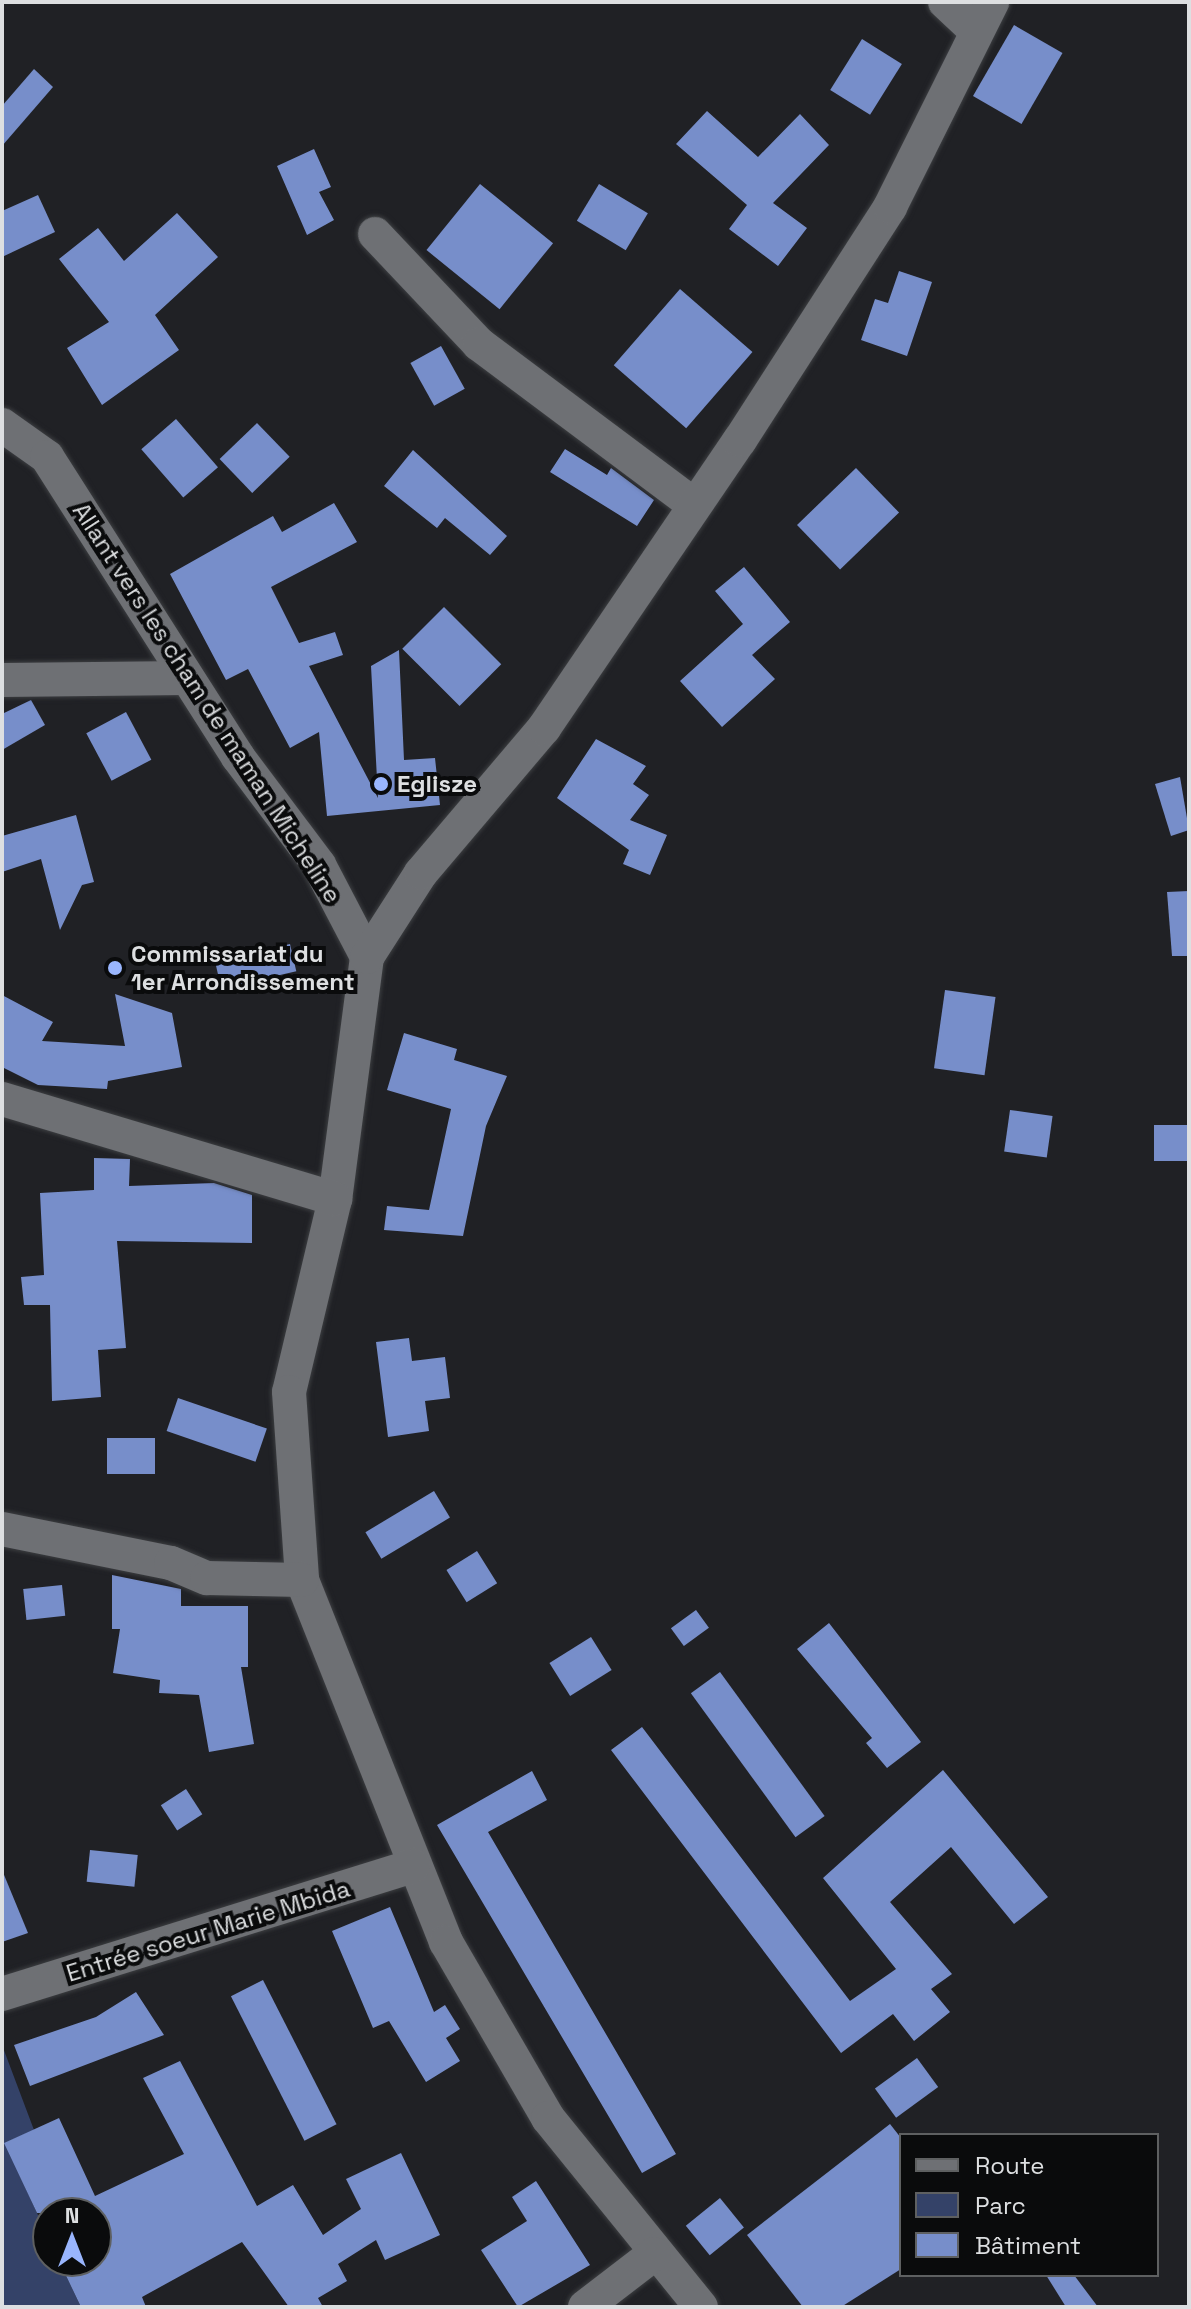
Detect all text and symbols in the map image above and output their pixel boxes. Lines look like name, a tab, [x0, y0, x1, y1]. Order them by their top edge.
street label: Allant vers les cham de maman Micheline	[67, 498, 347, 908]
place label: Eglisze	[397, 770, 477, 798]
marker: Eglisze	[372, 775, 390, 793]
place label: Commissariat du 1er Arrondissement	[131, 940, 355, 996]
marker: Commissariat du 1er Arrondissement	[106, 959, 124, 977]
street label: Entrée soeur Marie Mbida	[63, 1874, 353, 1988]
legend	[899, 2133, 1159, 2277]
text: Route	[975, 2150, 1044, 2181]
text: Parc	[975, 2190, 1026, 2221]
north arrow	[32, 2197, 112, 2277]
text: N	[65, 2201, 79, 2229]
text: Bâtiment	[975, 2230, 1081, 2261]

